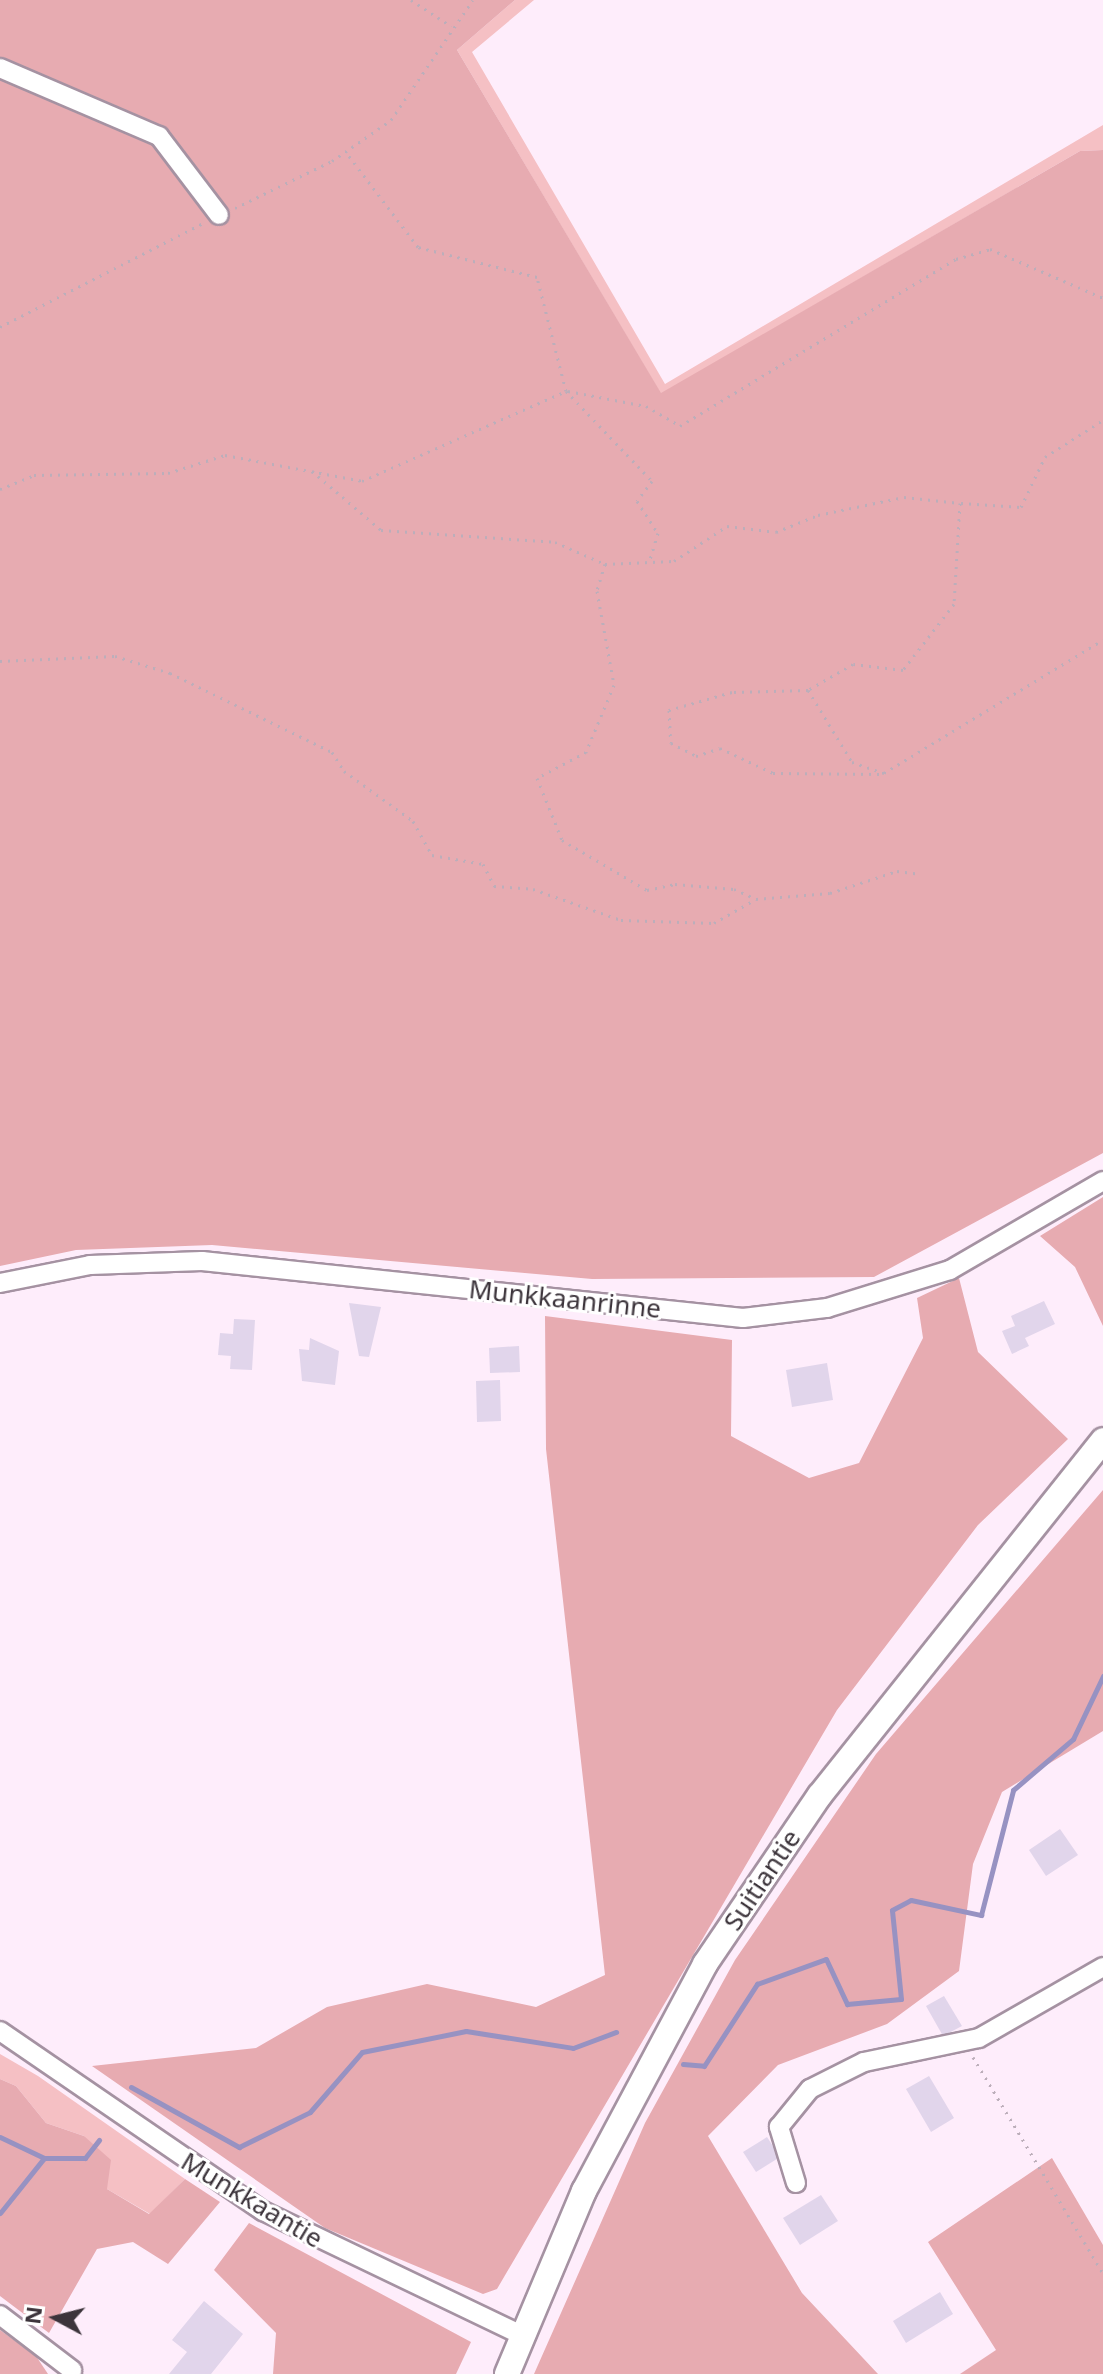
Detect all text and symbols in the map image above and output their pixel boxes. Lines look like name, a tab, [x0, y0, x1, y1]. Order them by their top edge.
street label: Munkkaanrinne	[467, 1273, 663, 1325]
street label: Suitiantie	[717, 1824, 807, 1936]
street label: Munkkaantie	[176, 2146, 328, 2254]
north arrow	[16, 2278, 96, 2358]
text: N	[16, 2304, 48, 2326]

